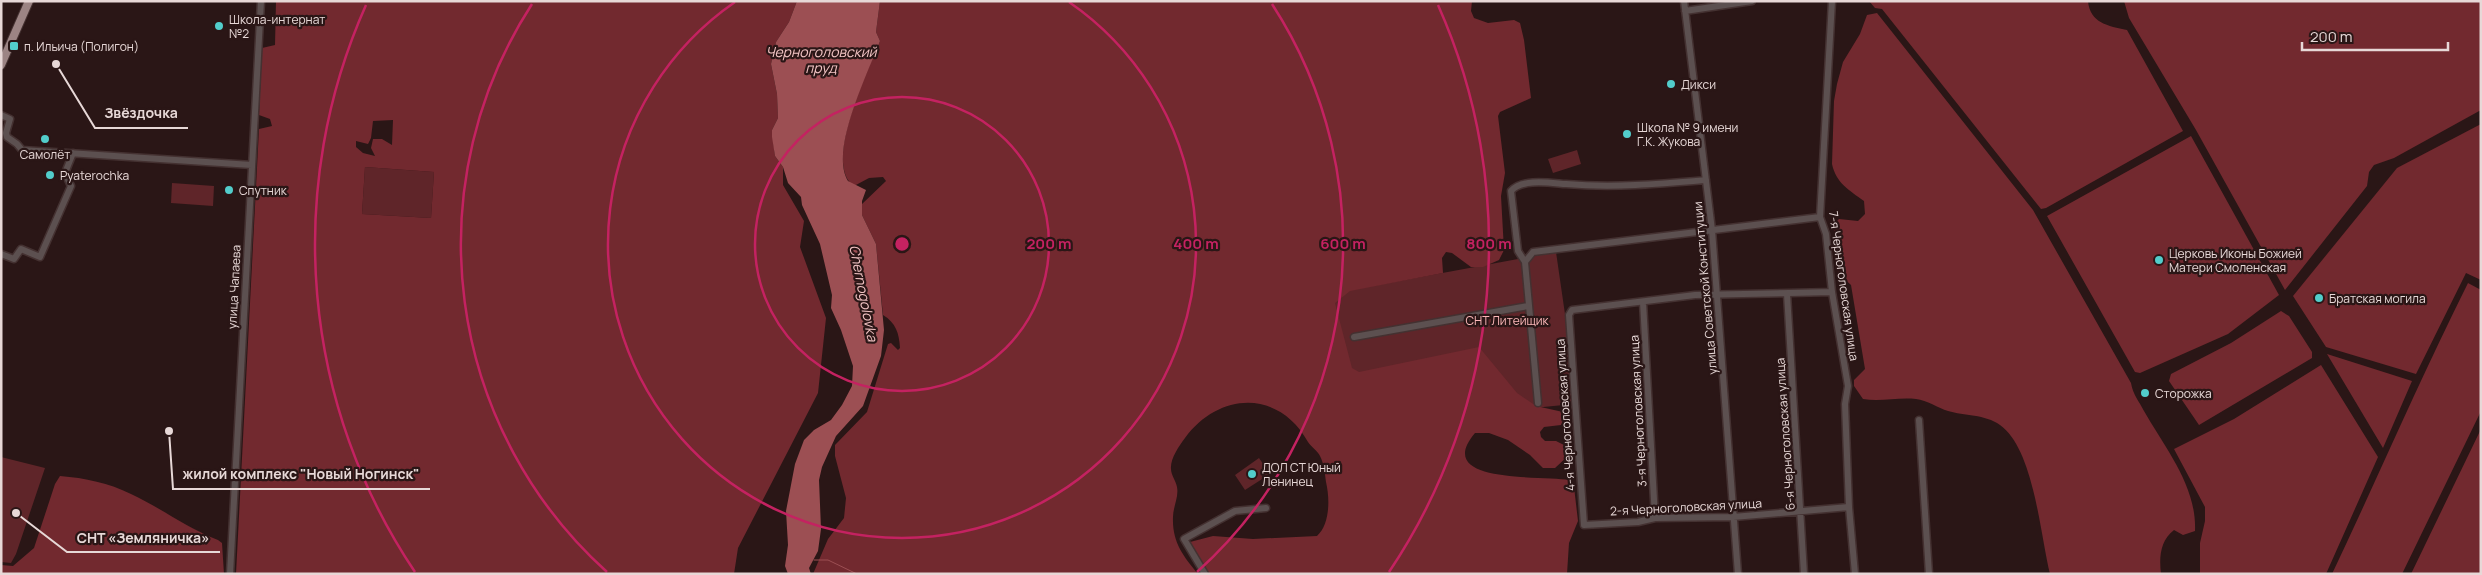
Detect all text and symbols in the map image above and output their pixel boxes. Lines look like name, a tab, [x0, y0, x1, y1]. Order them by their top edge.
place label: Школа-интернат №2	[229, 11, 325, 42]
marker: Школа-интернат №2	[213, 20, 225, 32]
scale bar	[2302, 20, 2448, 52]
text: 200 m	[2310, 26, 2353, 47]
place label: п. Ильича (Полигон)	[24, 38, 139, 55]
marker: п. Ильича (Полигон)	[8, 40, 20, 52]
water label: Черноголовский пруд	[765, 42, 878, 77]
place label: Дикси	[1681, 76, 1716, 93]
marker: Дикси	[1665, 78, 1677, 90]
callout: Звёздочка	[95, 99, 188, 128]
text: Звёздочка	[104, 103, 178, 122]
place label: Школа № 9 имени Г.К. Жукова	[1637, 119, 1738, 150]
marker: Школа № 9 имени Г.К. Жукова	[1621, 128, 1633, 140]
marker: Самолёт	[39, 133, 51, 145]
place label: Самолёт	[20, 146, 70, 163]
place label: Pyaterochka	[60, 167, 129, 184]
marker: Pyaterochka	[44, 169, 56, 181]
place label: Спутник	[239, 182, 288, 199]
marker: Спутник	[223, 184, 235, 196]
street label: улица Советской Конституции	[1689, 201, 1721, 375]
street label: 7-я Черноголовская улица	[1825, 210, 1863, 362]
text: 200 m	[1026, 233, 1072, 254]
text: 400 m	[1173, 233, 1219, 254]
text: 600 m	[1320, 233, 1366, 254]
text: 800 m	[1466, 233, 1512, 254]
centre of rings	[893, 235, 911, 253]
water label: Chernogolovka	[845, 243, 883, 344]
street label: улица Чапаева	[223, 244, 245, 330]
place label: Церковь Иконы Божией Матери Смоленская	[2169, 245, 2302, 276]
marker: Церковь Иконы Божией Матери Смоленская	[2153, 254, 2165, 266]
place label: Братская могила	[2329, 290, 2426, 307]
marker: Братская могила	[2313, 292, 2325, 304]
park label: СНТ Литейщик	[1465, 312, 1550, 329]
street label: 3-я Черноголовская улица	[1626, 335, 1650, 487]
street label: 4-я Черноголовская улица	[1551, 338, 1579, 492]
street label: 6-я Черноголовская улица	[1771, 357, 1799, 511]
place label: Сторожка	[2155, 385, 2212, 402]
marker: Сторожка	[2139, 387, 2151, 399]
place label: ДОЛ СТ Юный Ленинец	[1262, 459, 1341, 490]
callout: жилой комплекс "Новый Ногинск"	[173, 460, 430, 489]
text: жилой комплекс "Новый Ногинск"	[182, 464, 420, 483]
marker: ДОЛ СТ Юный Ленинец	[1246, 468, 1258, 480]
street label: 2-я Черноголовская улица	[1610, 495, 1762, 519]
callout: СНТ «Земляничка»	[67, 523, 220, 552]
text: СНТ «Земляничка»	[77, 528, 209, 547]

